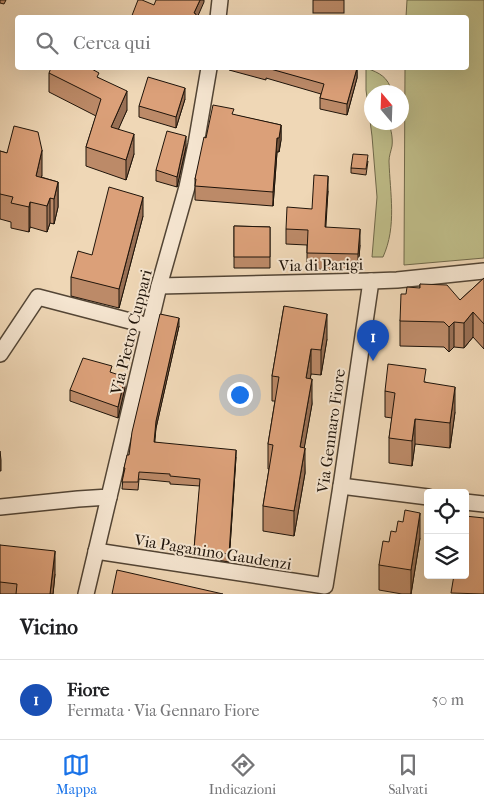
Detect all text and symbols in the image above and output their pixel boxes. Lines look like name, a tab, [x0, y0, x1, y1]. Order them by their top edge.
search box	[15, 15, 469, 70]
icon: search	[33, 29, 61, 57]
text: Cerca qui	[73, 32, 151, 54]
north arrow	[364, 85, 409, 130]
street label: Via di Parigi	[278, 255, 364, 275]
street label: Via Pietro Cuppari	[106, 267, 156, 397]
pin: 1	[357, 320, 389, 361]
street label: Via Gennaro Fiore	[313, 368, 349, 495]
your location	[227, 382, 253, 408]
map controls	[424, 489, 469, 579]
button: locate	[424, 489, 469, 534]
street label: Via Paganino Gaudenzi	[132, 530, 293, 574]
button: layers	[424, 534, 469, 579]
text: Vicino	[20, 615, 78, 639]
text: Fiore	[67, 679, 110, 701]
text: 1	[33, 690, 39, 709]
text: 50 m	[432, 690, 464, 709]
text: Fermata · Via Gennaro Fiore	[67, 701, 259, 720]
tab: Mappa	[56, 751, 97, 798]
tab: Indicazioni	[209, 751, 276, 798]
tab: Salvati	[388, 751, 428, 798]

